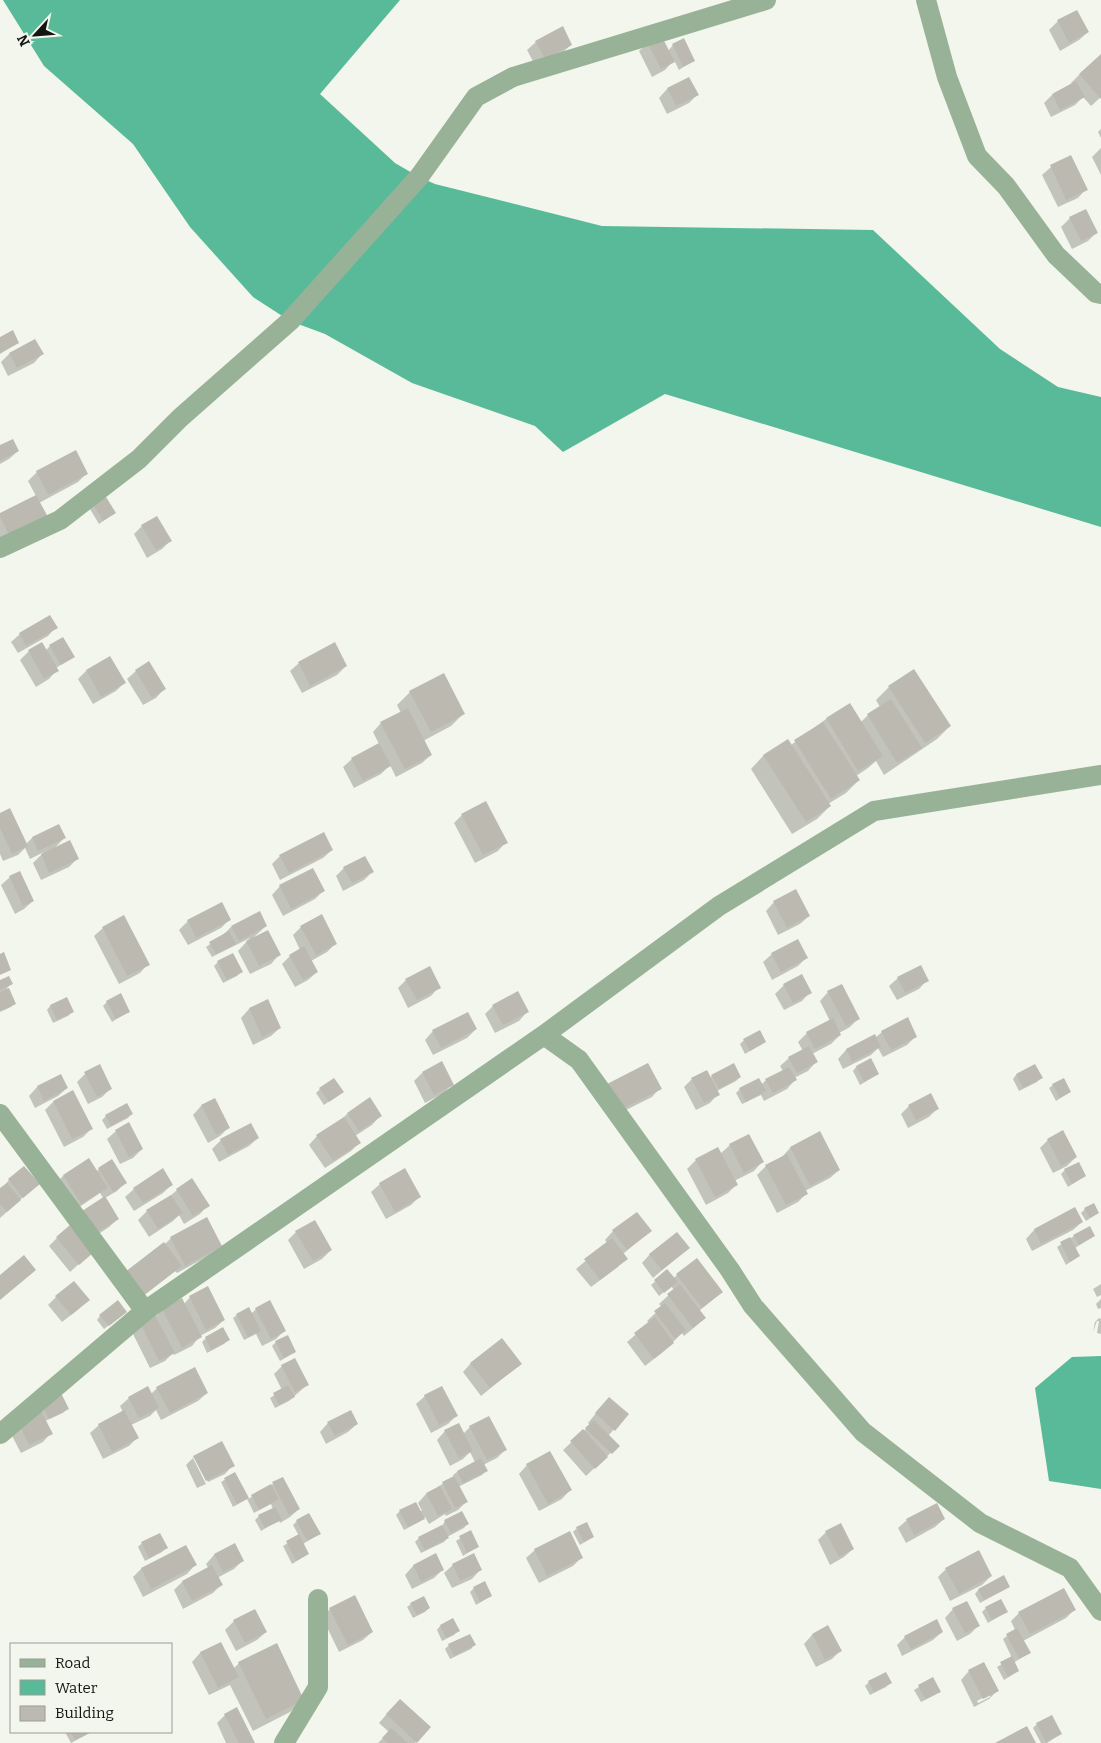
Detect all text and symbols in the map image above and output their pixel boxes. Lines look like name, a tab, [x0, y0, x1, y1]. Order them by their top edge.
north arrow	[10, 10, 60, 60]
text: N	[14, 32, 34, 49]
legend	[10, 1643, 172, 1733]
text: Road	[55, 1654, 90, 1672]
text: Water	[55, 1679, 98, 1697]
text: Building	[55, 1704, 114, 1722]

